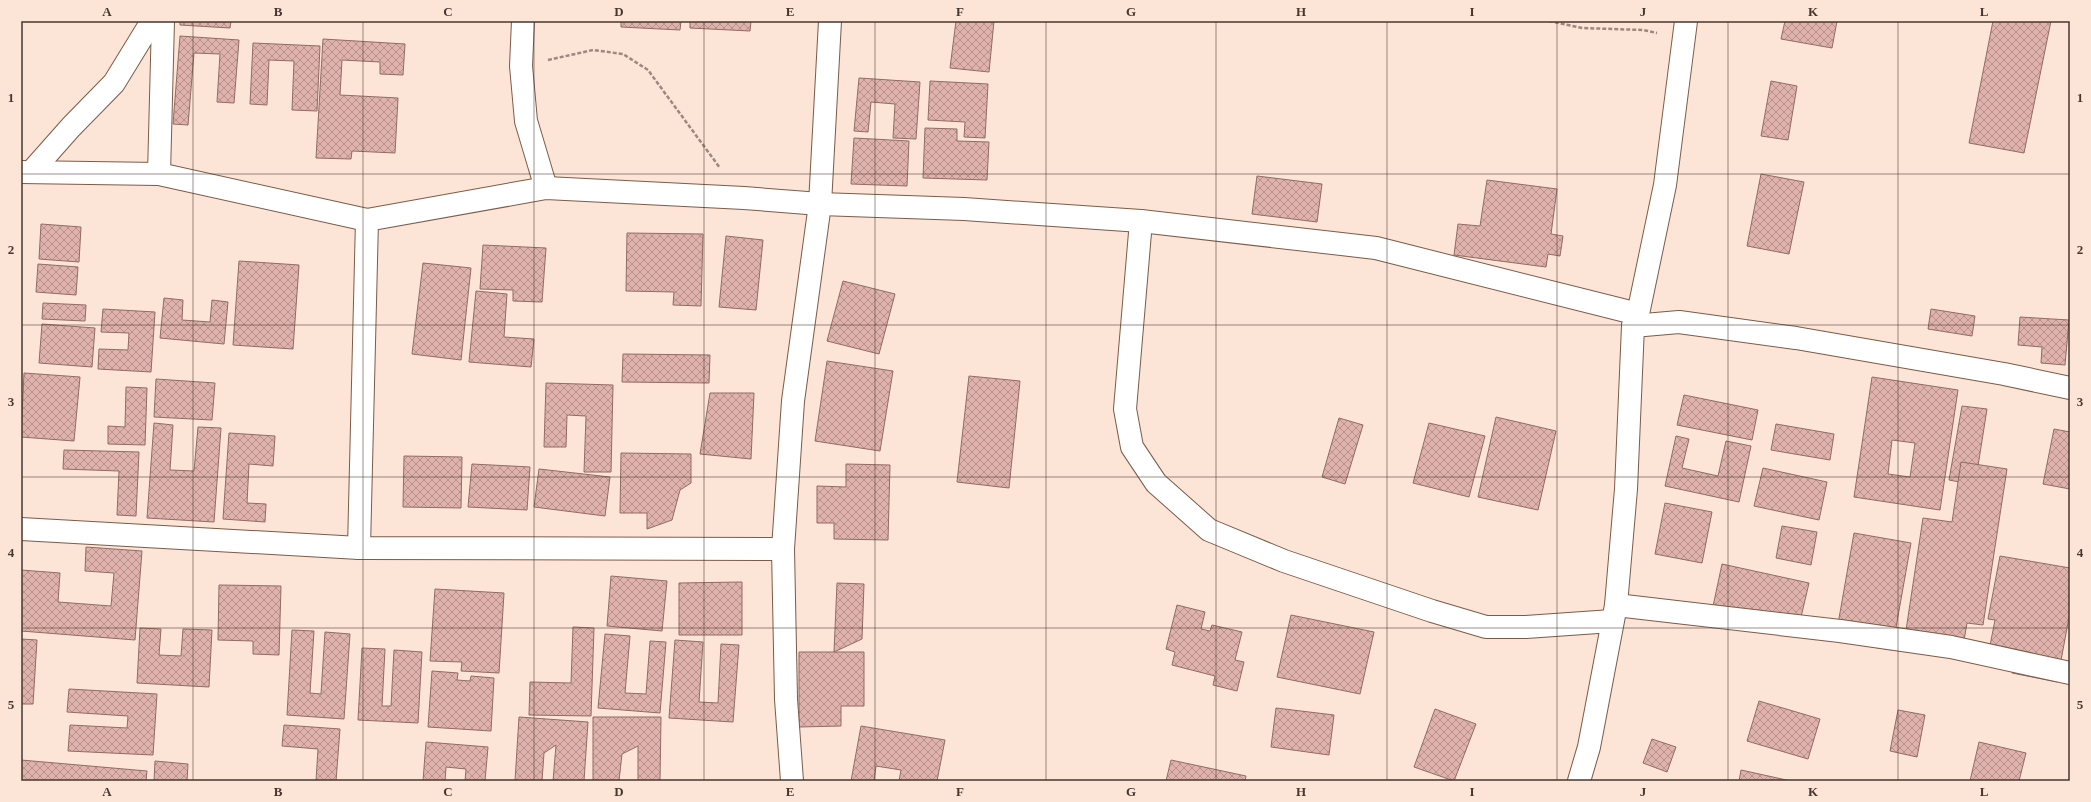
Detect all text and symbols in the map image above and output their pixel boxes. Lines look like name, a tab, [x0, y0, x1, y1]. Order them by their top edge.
text: A	[102, 4, 112, 19]
text: B	[274, 4, 283, 19]
text: C	[443, 4, 453, 19]
text: D	[614, 4, 624, 19]
text: E	[786, 4, 794, 19]
text: F	[956, 4, 964, 19]
text: G	[1126, 4, 1136, 19]
text: H	[1296, 4, 1306, 19]
text: I	[1469, 4, 1475, 19]
text: J	[1640, 4, 1647, 19]
text: K	[1808, 4, 1819, 19]
text: L	[1980, 4, 1989, 19]
text: 1	[8, 90, 14, 105]
text: 1	[2077, 90, 2083, 105]
text: 2	[8, 242, 14, 257]
text: 2	[2077, 242, 2083, 257]
text: 3	[8, 394, 15, 409]
text: 3	[2077, 394, 2084, 409]
text: 4	[8, 545, 15, 560]
text: 4	[2077, 545, 2084, 560]
text: 5	[8, 697, 15, 712]
text: 5	[2077, 697, 2084, 712]
text: A	[102, 784, 112, 799]
text: B	[274, 784, 283, 799]
text: C	[443, 784, 453, 799]
text: D	[614, 784, 624, 799]
text: E	[786, 784, 794, 799]
text: F	[956, 784, 964, 799]
text: G	[1126, 784, 1136, 799]
text: H	[1296, 784, 1306, 799]
text: I	[1469, 784, 1475, 799]
text: J	[1640, 784, 1647, 799]
text: K	[1808, 784, 1819, 799]
text: L	[1980, 784, 1989, 799]

